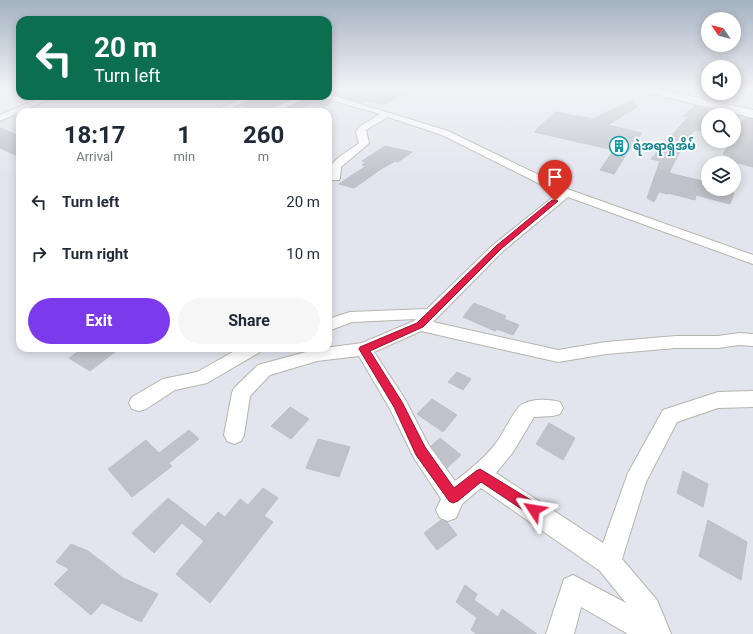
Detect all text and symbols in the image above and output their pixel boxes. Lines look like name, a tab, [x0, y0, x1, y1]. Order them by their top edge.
north arrow	[701, 12, 741, 52]
map controls	[701, 12, 741, 196]
text: 20 m	[94, 31, 157, 64]
icon: left	[28, 32, 80, 84]
button: sound	[701, 60, 741, 100]
text: Turn left	[94, 65, 160, 86]
button: search	[701, 108, 741, 148]
text: 18:17	[64, 121, 126, 149]
text: 1	[177, 121, 191, 149]
text: 260	[243, 121, 284, 149]
building icon: ရဲအရာရှိအိမ်	[608, 135, 630, 157]
place label: ရဲအရာရှိအိမ်	[633, 136, 696, 157]
text: Arrival	[76, 149, 113, 164]
text: min	[173, 149, 195, 164]
text: m	[258, 149, 269, 164]
button: layers	[701, 156, 741, 196]
pin	[538, 160, 572, 201]
icon: arrive	[544, 166, 566, 188]
icon: left	[28, 191, 50, 213]
text: Turn left	[62, 193, 119, 211]
text: 20 m	[286, 193, 320, 211]
icon: right	[28, 243, 50, 265]
text: Turn right	[62, 245, 128, 263]
text: 10 m	[286, 245, 320, 263]
button: Exit	[28, 298, 170, 344]
button: Share	[178, 298, 320, 344]
position arrow	[513, 489, 555, 531]

